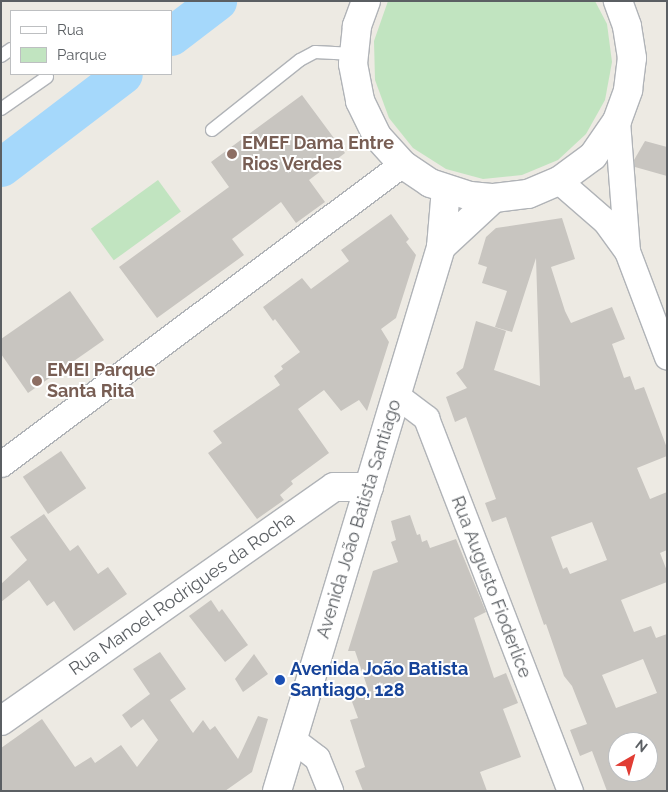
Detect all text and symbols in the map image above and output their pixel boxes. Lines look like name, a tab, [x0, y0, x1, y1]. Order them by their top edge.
legend	[10, 10, 172, 75]
text: Rua	[57, 21, 84, 39]
text: Parque	[57, 46, 106, 64]
place label: EMEF Dama Entre Rios Verdes	[242, 133, 395, 176]
marker: EMEF Dama Entre Rios Verdes	[226, 148, 238, 160]
place label: EMEI Parque Santa Rita	[47, 360, 155, 402]
marker: EMEI Parque Santa Rita	[31, 375, 43, 387]
street label: Avenida João Batista Santiago	[312, 397, 406, 641]
street label: Rua Augusto Fioderlice	[446, 493, 536, 681]
street label: Rua Manoel Rodrigues da Rocha	[65, 508, 299, 680]
place label: Avenida João Batista Santiago, 128	[290, 659, 469, 702]
marker: Avenida João Batista Santiago, 128	[274, 674, 286, 686]
north arrow	[608, 732, 658, 782]
text: N	[632, 736, 651, 756]

